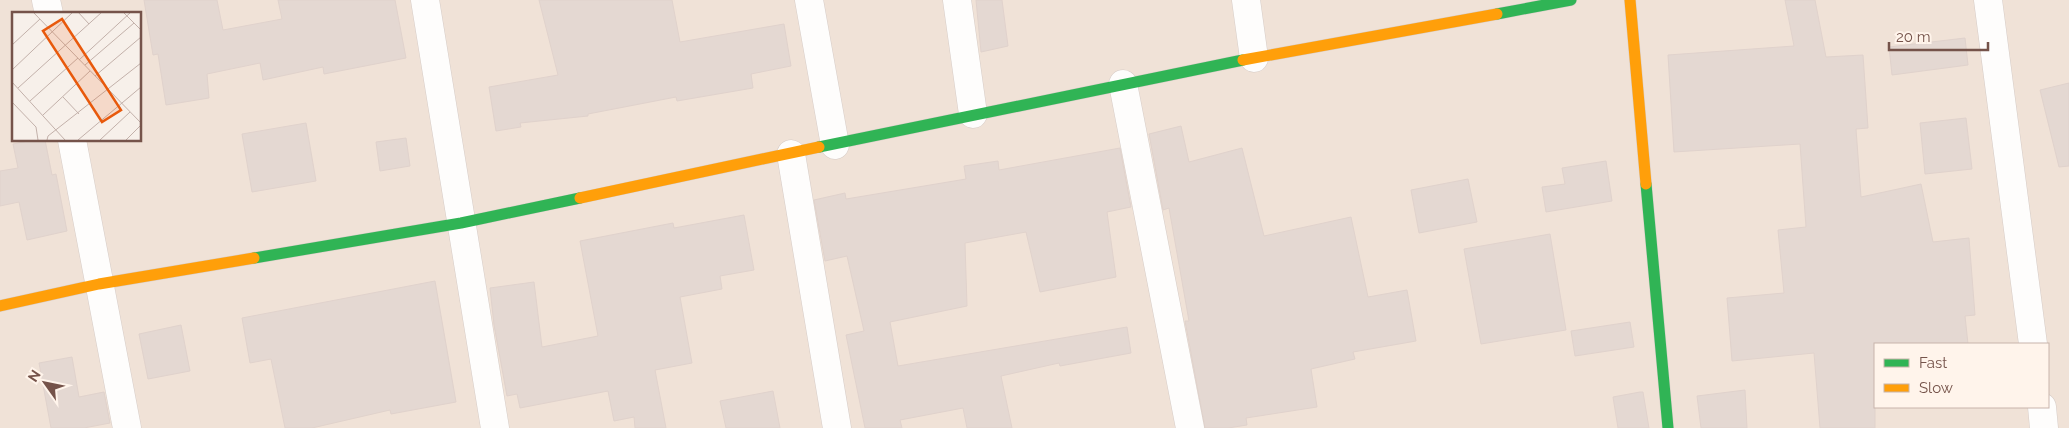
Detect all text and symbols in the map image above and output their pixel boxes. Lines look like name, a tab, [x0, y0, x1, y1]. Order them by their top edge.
inset map	[12, 12, 141, 141]
scale bar	[1889, 20, 1988, 52]
text: 20 m	[1896, 28, 1931, 46]
legend	[1874, 343, 2049, 408]
text: Fast	[1919, 354, 1947, 372]
north arrow	[20, 358, 70, 408]
text: N	[24, 367, 44, 385]
text: Slow	[1919, 379, 1953, 397]

